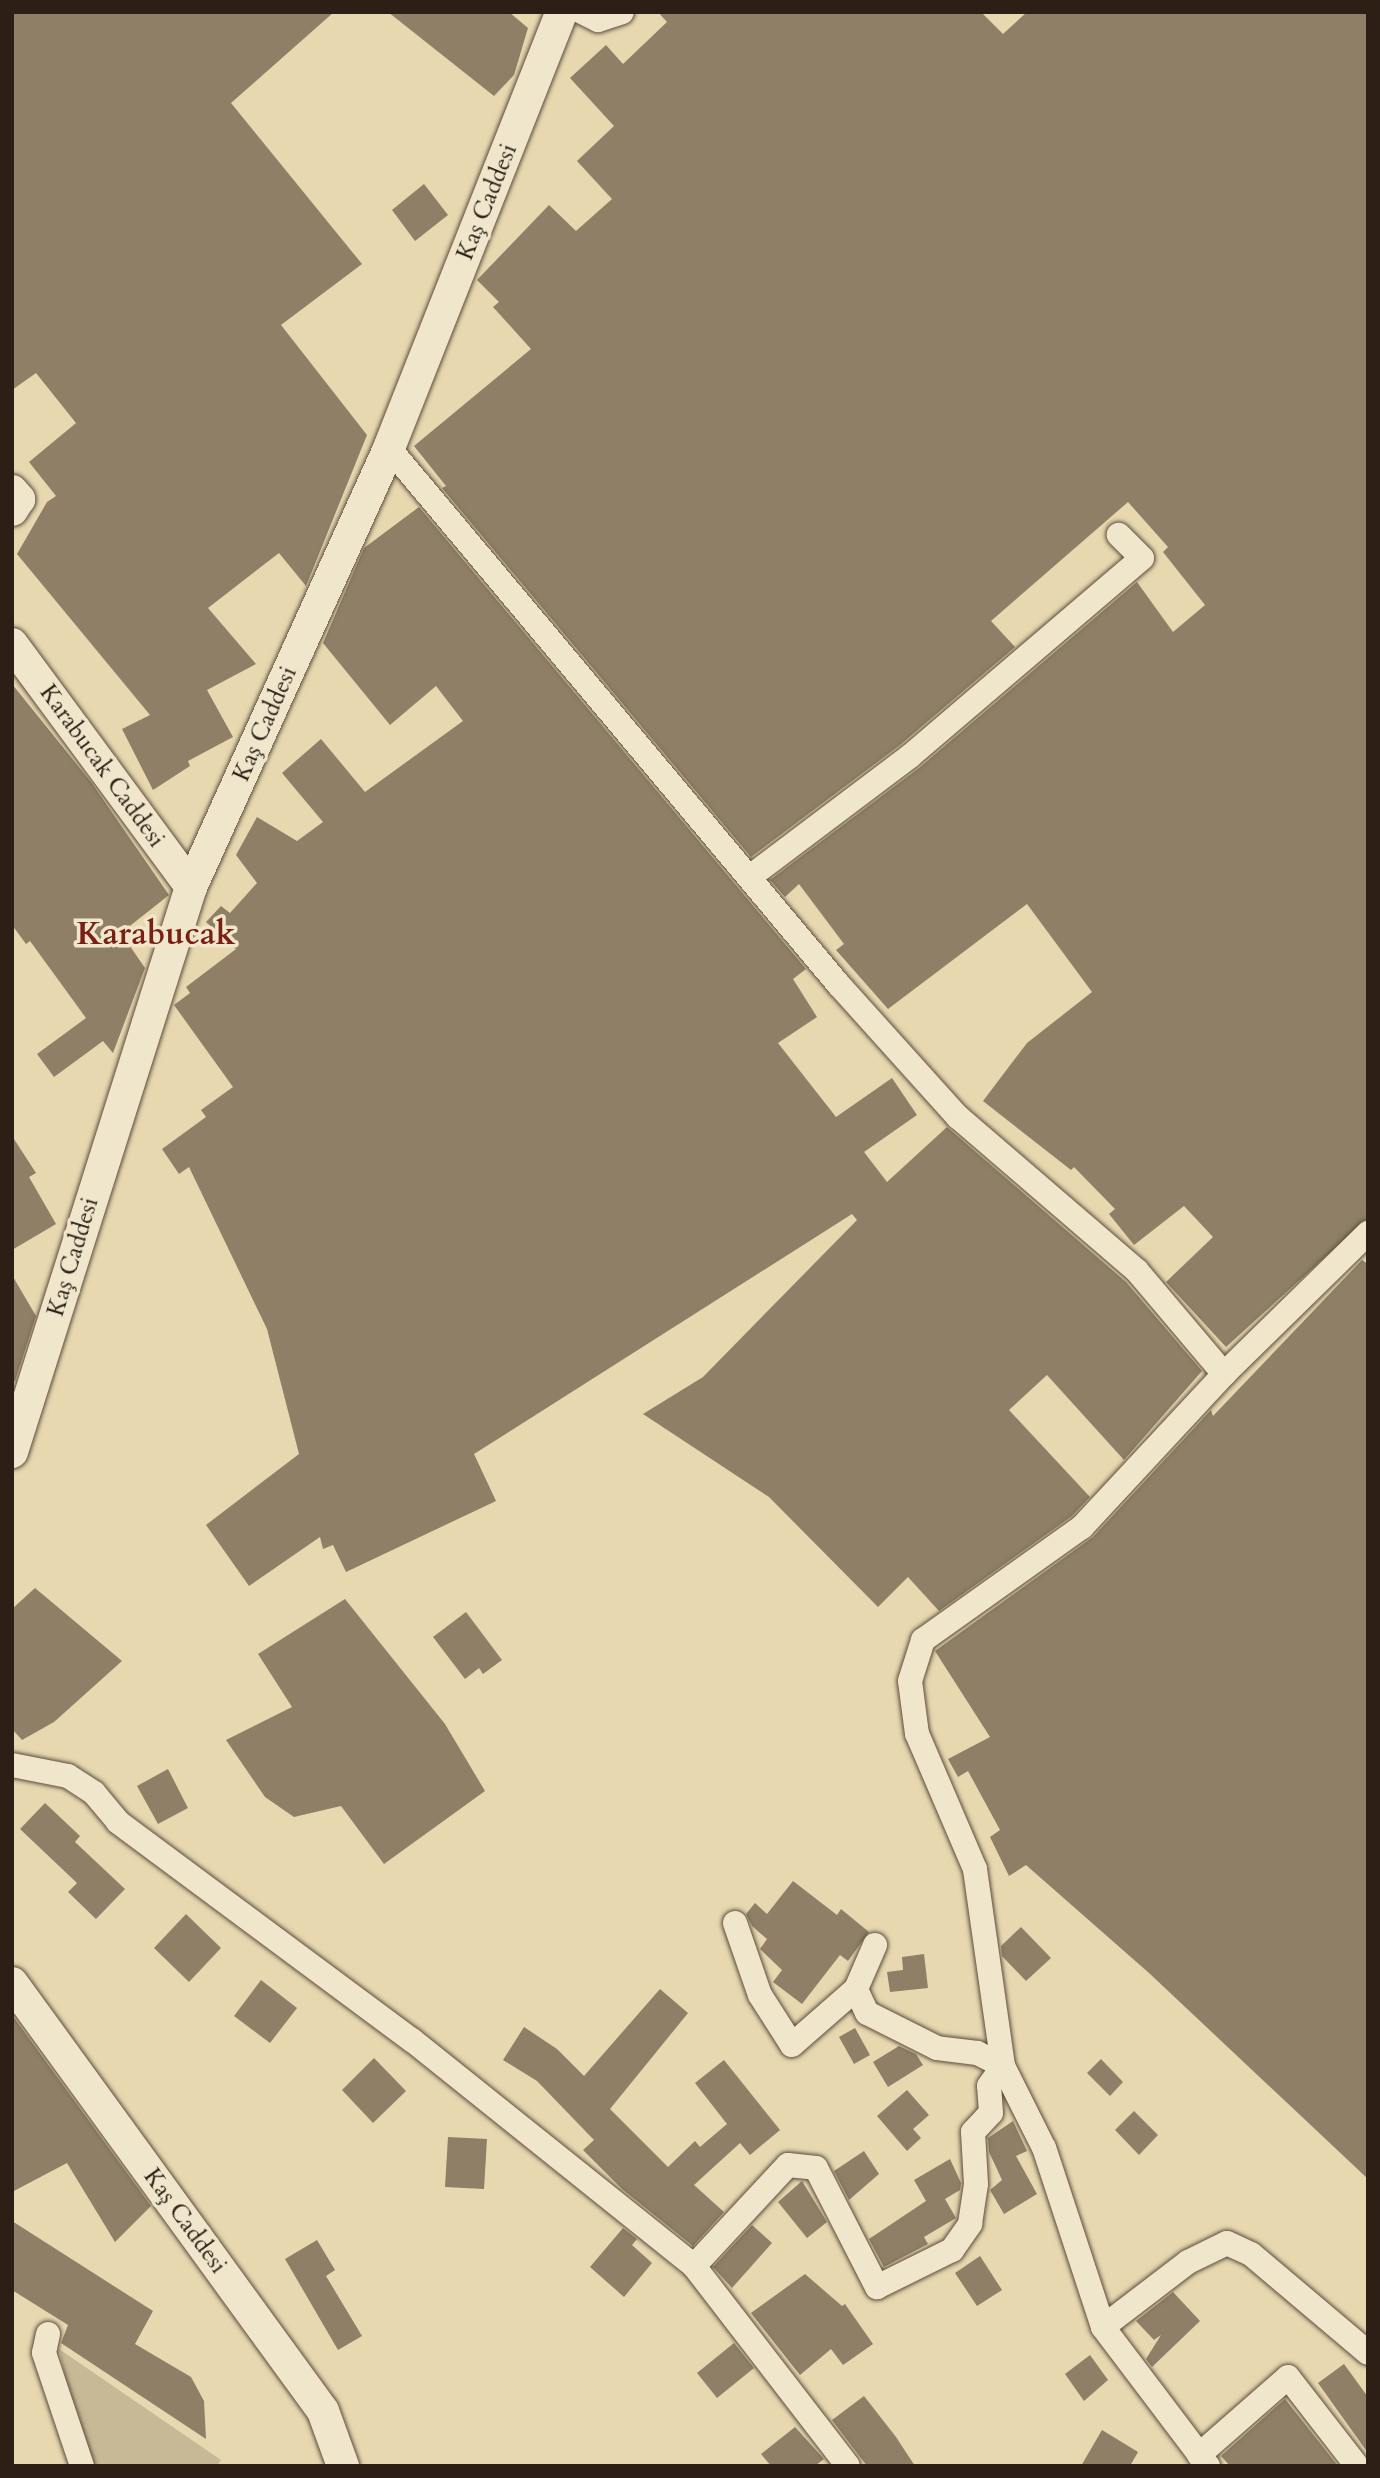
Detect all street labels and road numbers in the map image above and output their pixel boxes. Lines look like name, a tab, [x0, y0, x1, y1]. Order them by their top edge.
street label: Kaş Caddesi	[451, 140, 523, 264]
street label: Kaş Caddesi	[227, 662, 303, 786]
street label: Karabucak Caddesi	[33, 679, 171, 853]
street label: Kaş Caddesi	[41, 1194, 105, 1320]
street label: Kaş Caddesi	[137, 2163, 233, 2279]

